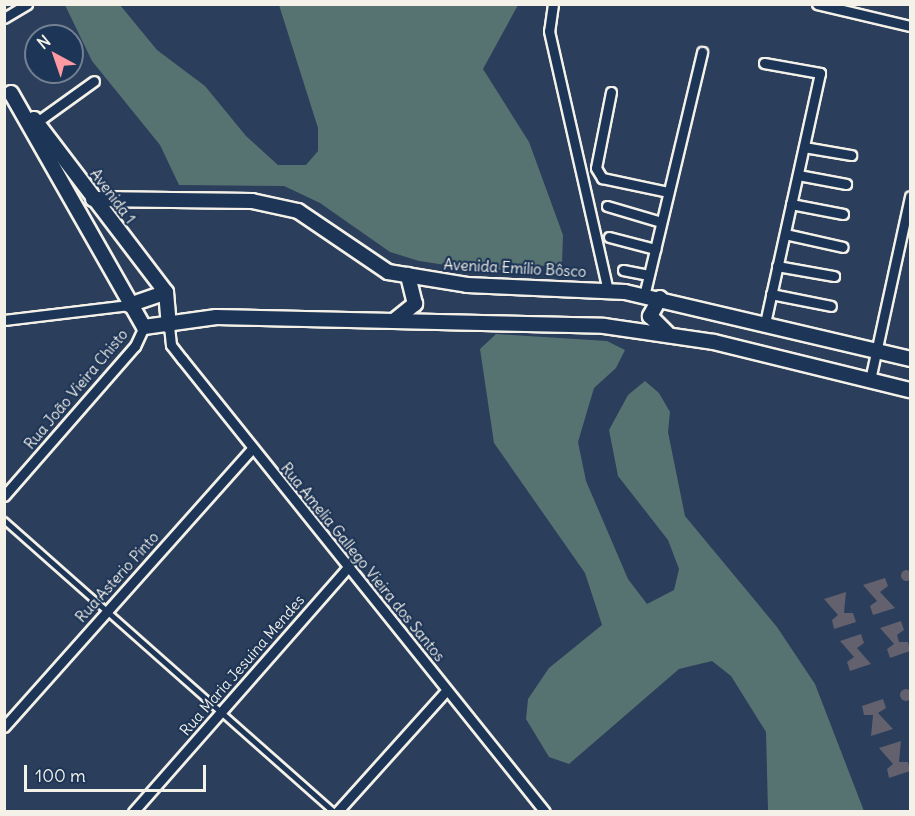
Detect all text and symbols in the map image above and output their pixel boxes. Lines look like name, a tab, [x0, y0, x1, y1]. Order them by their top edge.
north arrow	[24, 24, 84, 84]
text: N	[33, 31, 54, 53]
street label: Avenida 1	[87, 165, 139, 227]
street label: Avenida Emílio Bôsco	[443, 255, 587, 281]
street label: Rua João Vieira Chisto	[20, 325, 132, 453]
street label: Rua Amelia Gallego Vieira dos Santos	[277, 459, 449, 665]
street label: Rua Asterio Pinto	[72, 528, 162, 626]
street label: Rua Maria Jesuina Mendes	[176, 591, 308, 739]
scale bar	[27, 753, 208, 791]
text: 100 m	[35, 764, 86, 787]

